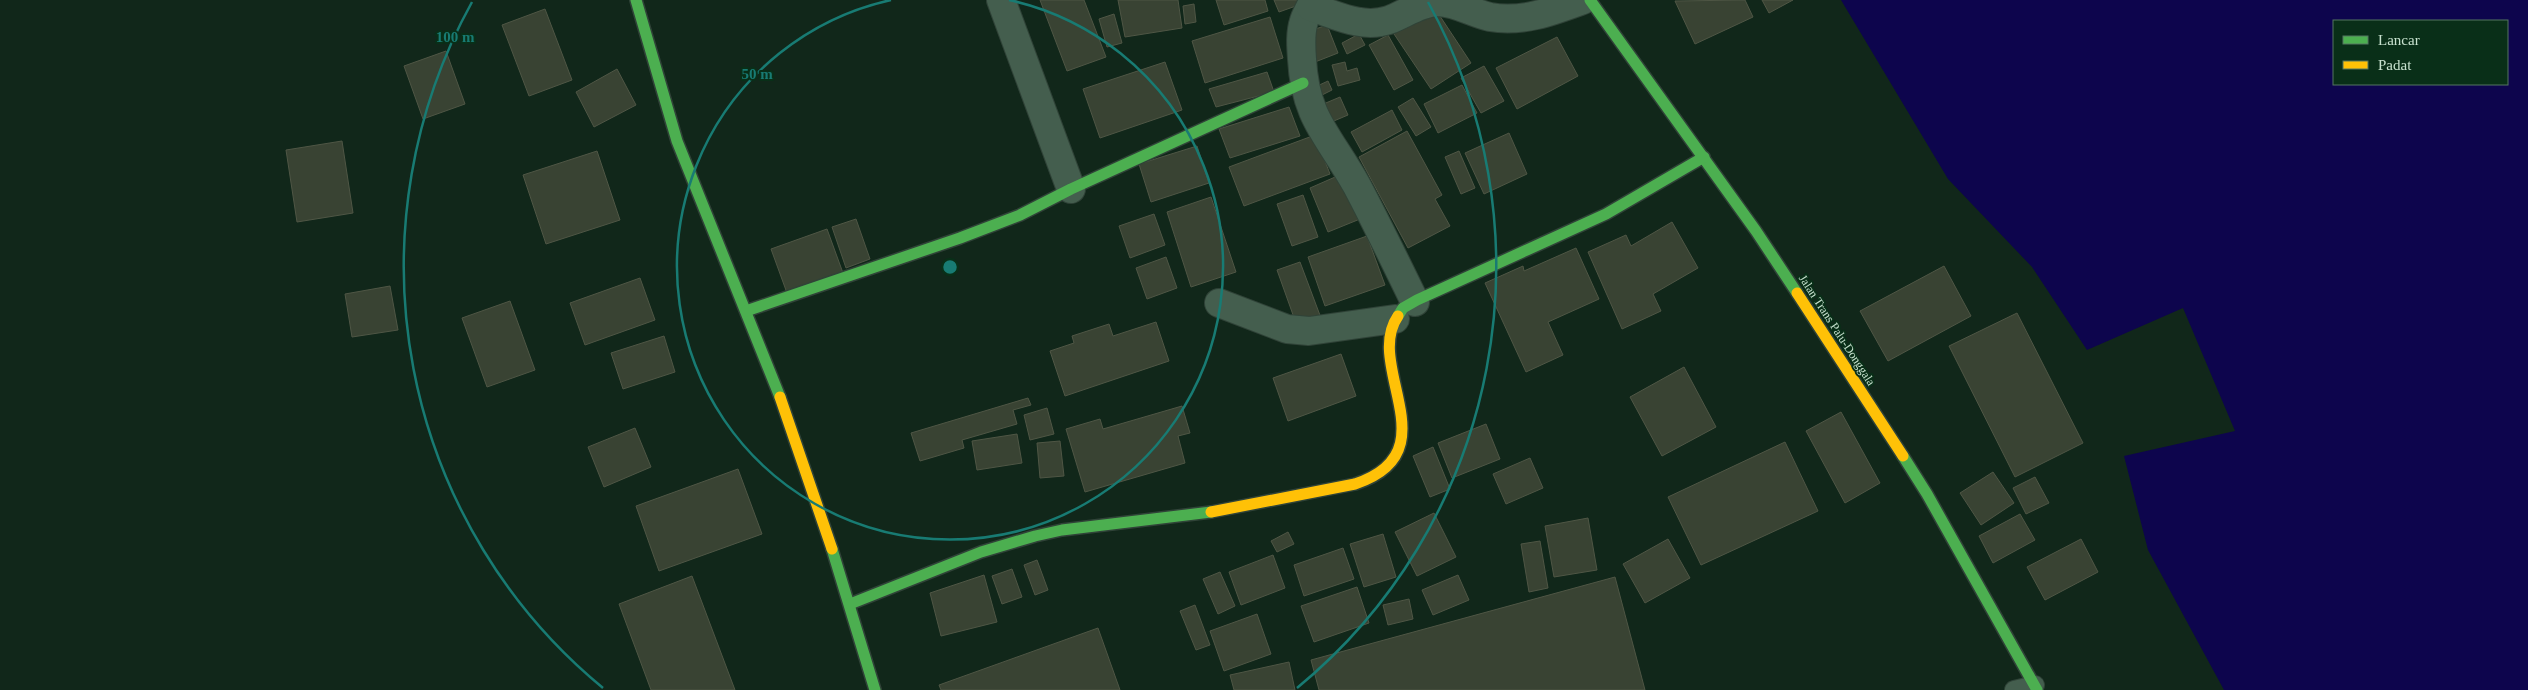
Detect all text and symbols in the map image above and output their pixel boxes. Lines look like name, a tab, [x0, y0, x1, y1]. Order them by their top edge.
legend	[2333, 20, 2508, 85]
text: 100 m	[436, 29, 475, 45]
text: Lancar	[2378, 32, 2420, 48]
text: Padat	[2378, 57, 2412, 73]
text: 50 m	[741, 66, 773, 82]
centre of rings	[941, 258, 959, 276]
street label: Jalan Trans Palu-Donggala	[1796, 272, 1878, 389]

